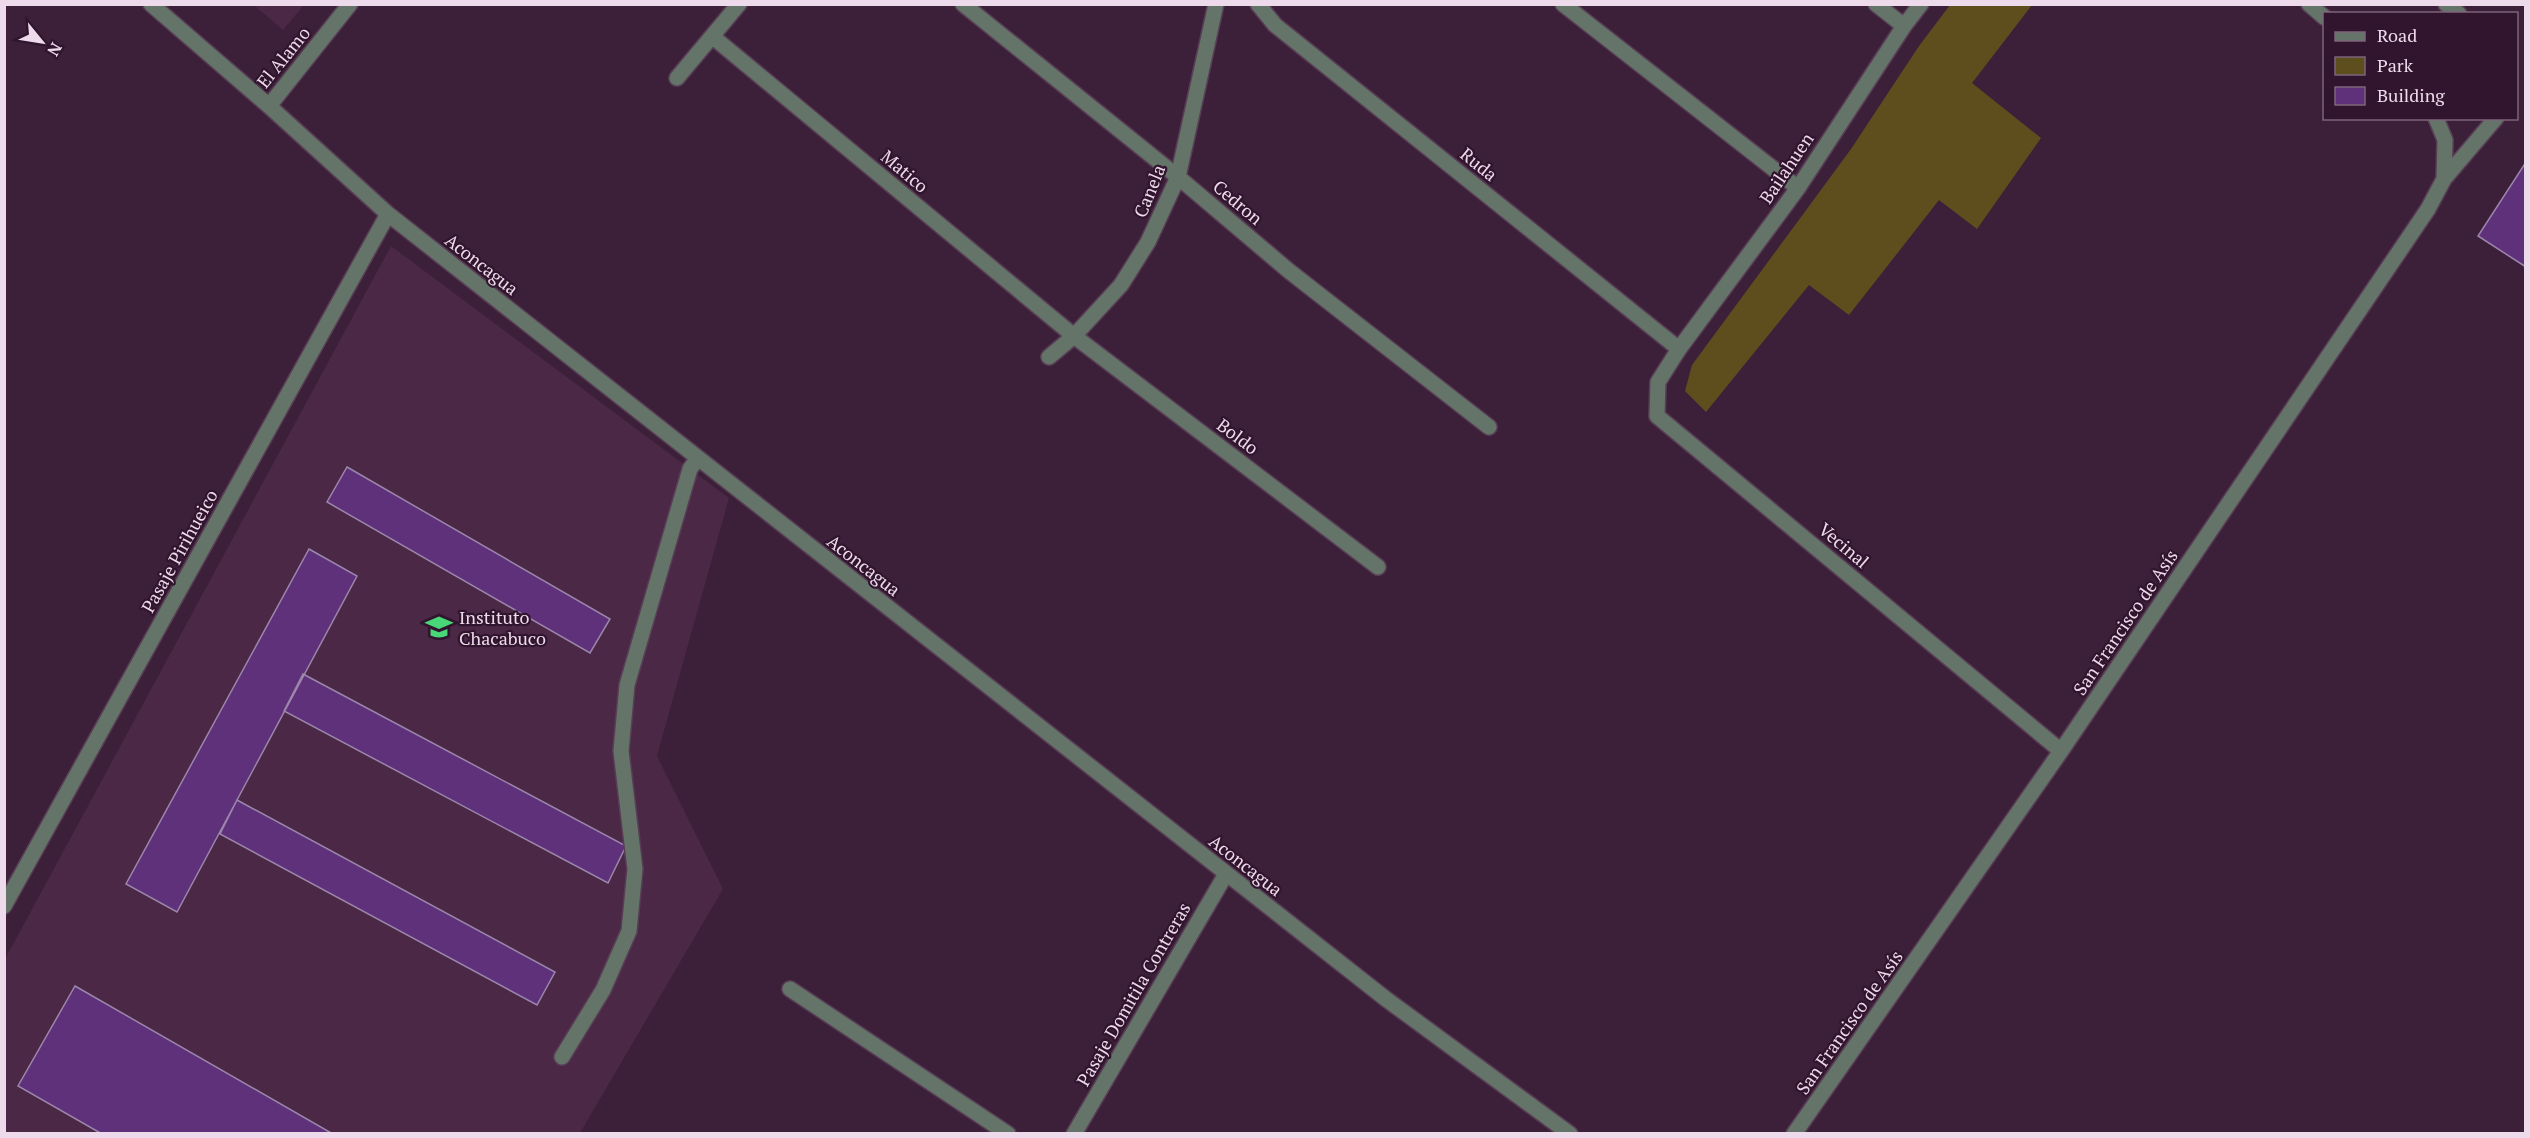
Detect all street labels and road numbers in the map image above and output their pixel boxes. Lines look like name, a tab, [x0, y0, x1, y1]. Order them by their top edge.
street label: El Alamo	[251, 21, 315, 93]
street label: Bailahuen	[1753, 128, 1819, 208]
street label: Ruda	[1456, 142, 1502, 186]
street label: Matico	[876, 144, 934, 198]
street label: Canela	[1128, 161, 1170, 221]
street label: Cedron	[1208, 174, 1268, 230]
street label: Aconcagua	[440, 228, 524, 300]
street label: Boldo	[1212, 412, 1264, 460]
street label: Pasaje Pirihueico	[135, 485, 223, 617]
street label: Vecinal	[1814, 517, 1874, 573]
street label: Aconcagua	[822, 529, 906, 601]
street label: San Francisco de Asís	[2067, 545, 2183, 699]
street label: Aconcagua	[1204, 829, 1288, 901]
street label: Pasaje Domitila Contreras	[1071, 898, 1195, 1090]
street label: San Francisco de Asís	[1790, 945, 1908, 1099]

